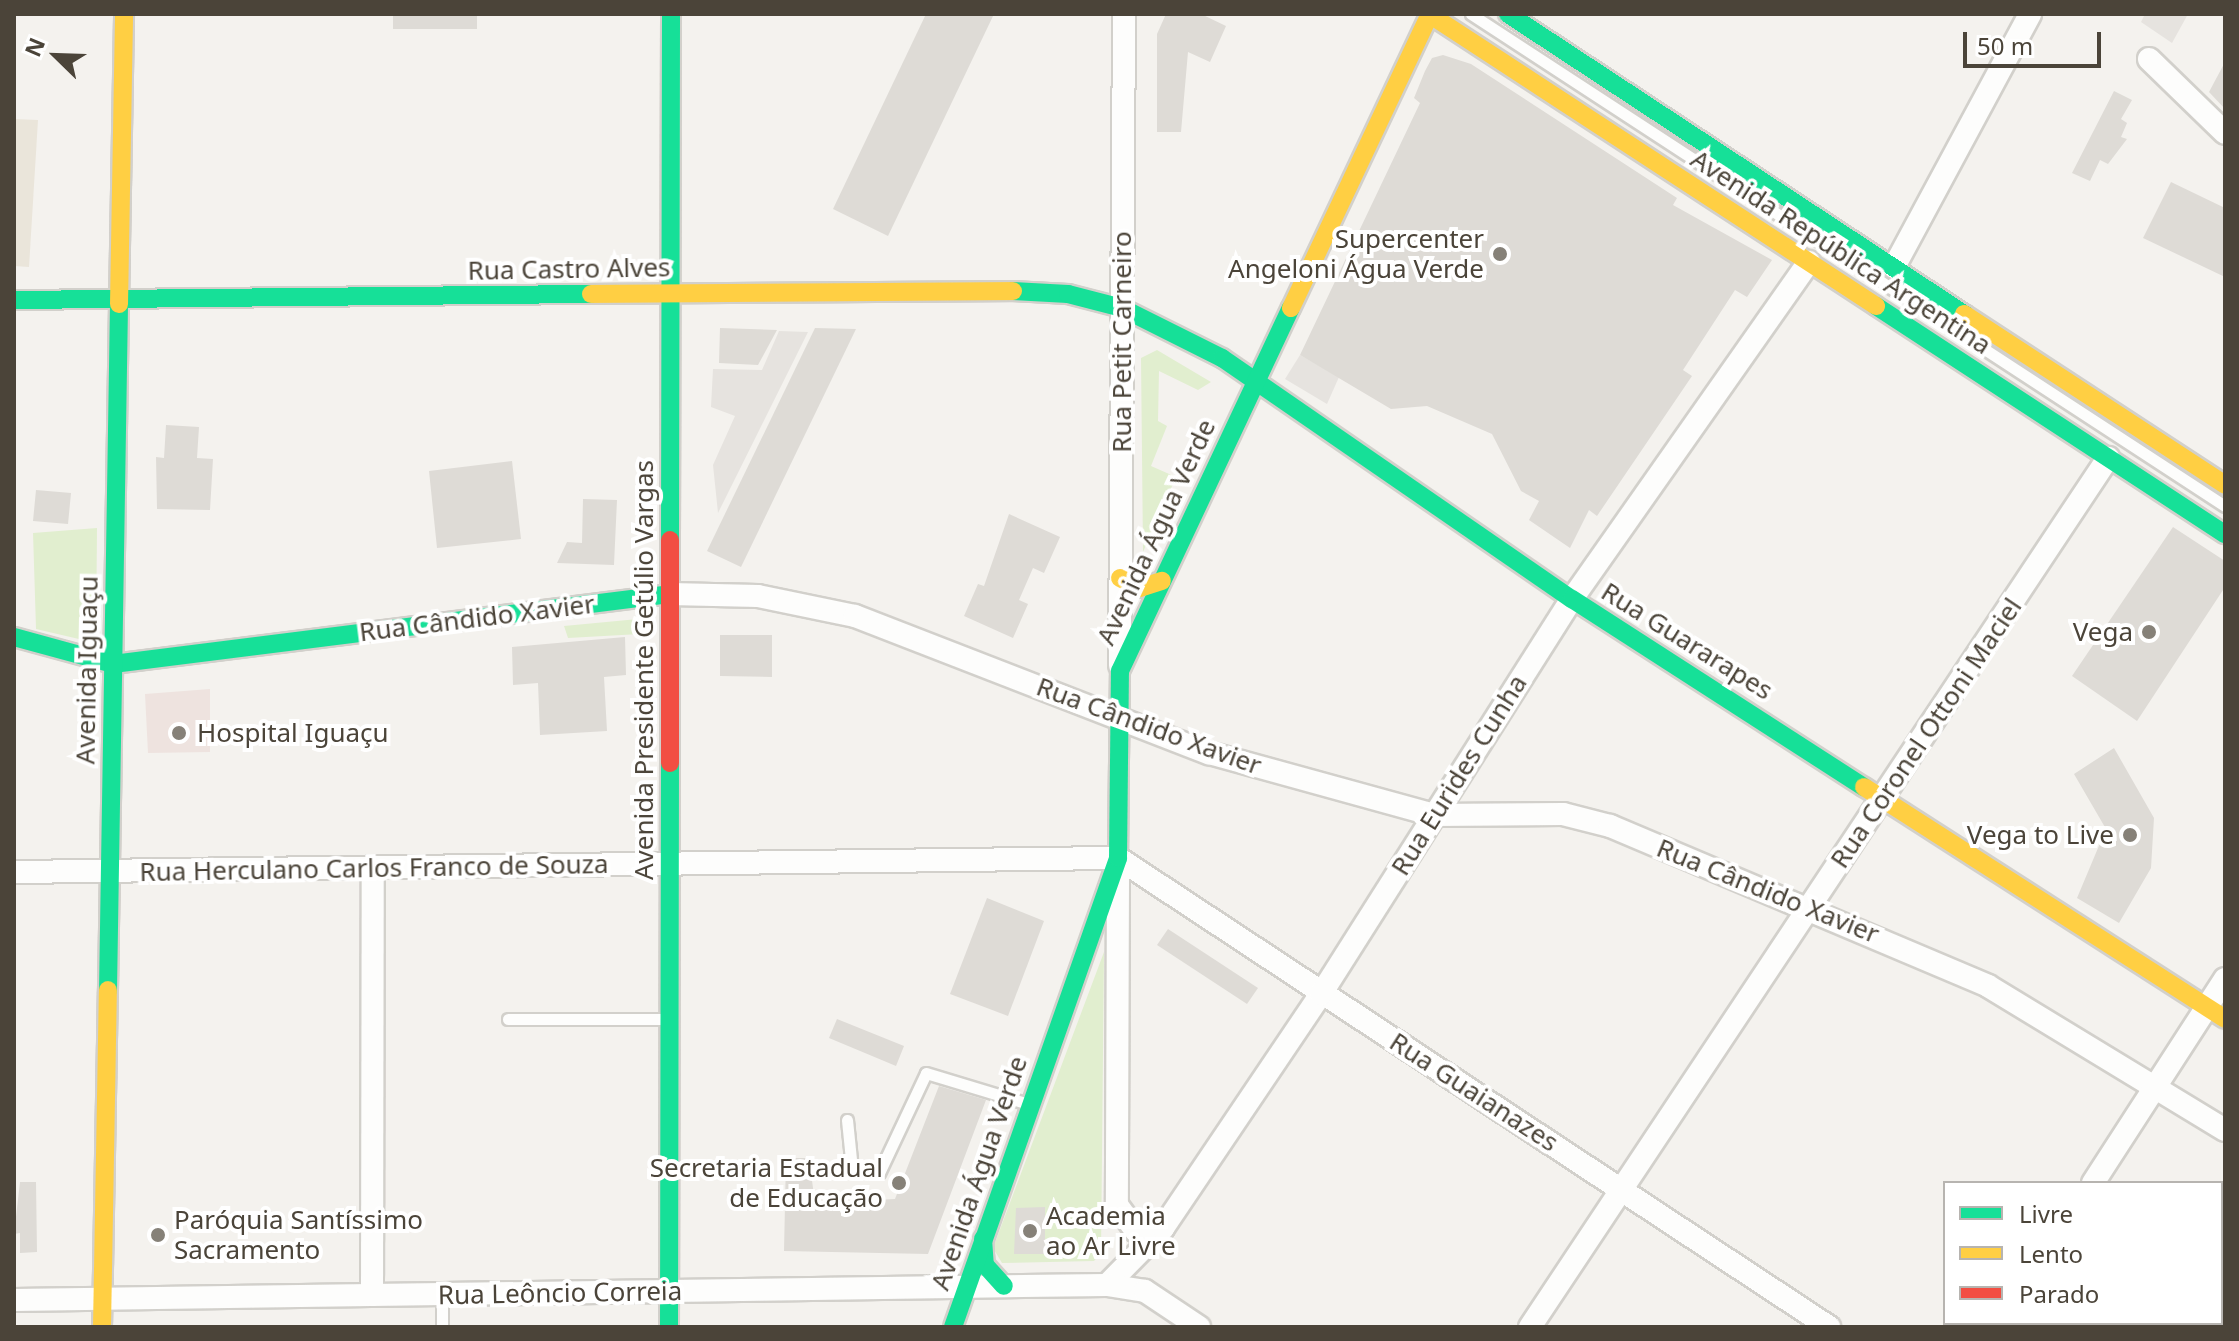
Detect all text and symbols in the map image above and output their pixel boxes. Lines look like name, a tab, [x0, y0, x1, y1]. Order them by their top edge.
north arrow	[16, 16, 96, 96]
scale bar	[1967, 16, 2105, 66]
text: 50 m	[1977, 29, 2033, 62]
text: N	[17, 33, 51, 61]
street label: Avenida República Argentina	[1685, 143, 1997, 361]
place label: Supercenter Angeloni Água Verde	[1228, 223, 1484, 284]
street label: Rua Petit Carneiro	[1106, 231, 1138, 453]
marker: Supercenter Angeloni Água Verde	[1491, 245, 1509, 263]
street label: Rua Castro Alves	[467, 252, 671, 286]
street label: Avenida Água Verde	[1090, 414, 1222, 650]
street label: Avenida Presidente Getúlio Vargas	[628, 460, 660, 880]
street label: Avenida Iguaçu	[70, 575, 104, 765]
street label: Rua Guararapes	[1596, 576, 1778, 706]
street label: Rua Cândido Xavier	[357, 588, 597, 648]
street label: Rua Coronel Ottoni Maciel	[1824, 592, 2028, 874]
place label: Vega	[2073, 616, 2133, 648]
marker: Vega	[2140, 623, 2158, 641]
street label: Rua Eurides Cunha	[1385, 669, 1533, 881]
street label: Rua Cândido Xavier	[1032, 671, 1266, 781]
place label: Hospital Iguaçu	[197, 717, 389, 749]
marker: Hospital Iguaçu	[168, 722, 190, 744]
place label: Vega to Live	[1967, 819, 2114, 851]
marker: Vega to Live	[2121, 826, 2139, 844]
street label: Rua Cândido Xavier	[1652, 832, 1884, 950]
street label: Rua Herculano Carlos Franco de Souza	[139, 848, 609, 888]
street label: Rua Guaianazes	[1384, 1026, 1564, 1158]
street label: Avenida Água Verde	[924, 1052, 1034, 1294]
place label: Secretaria Estadual de Educação	[650, 1152, 883, 1214]
marker: Secretaria Estadual de Educação	[890, 1174, 908, 1192]
legend	[1943, 1181, 2223, 1325]
text: Livre	[2019, 1197, 2073, 1230]
place label: Academia ao Ar Livre	[1046, 1200, 1176, 1262]
place label: Paróquia Santíssimo Sacramento	[174, 1204, 423, 1266]
marker: Academia ao Ar Livre	[1021, 1222, 1039, 1240]
marker: Paróquia Santíssimo Sacramento	[149, 1226, 167, 1244]
text: Lento	[2019, 1237, 2083, 1270]
street label: Rua Leôncio Correia	[438, 1275, 682, 1311]
text: Parado	[2019, 1277, 2099, 1310]

